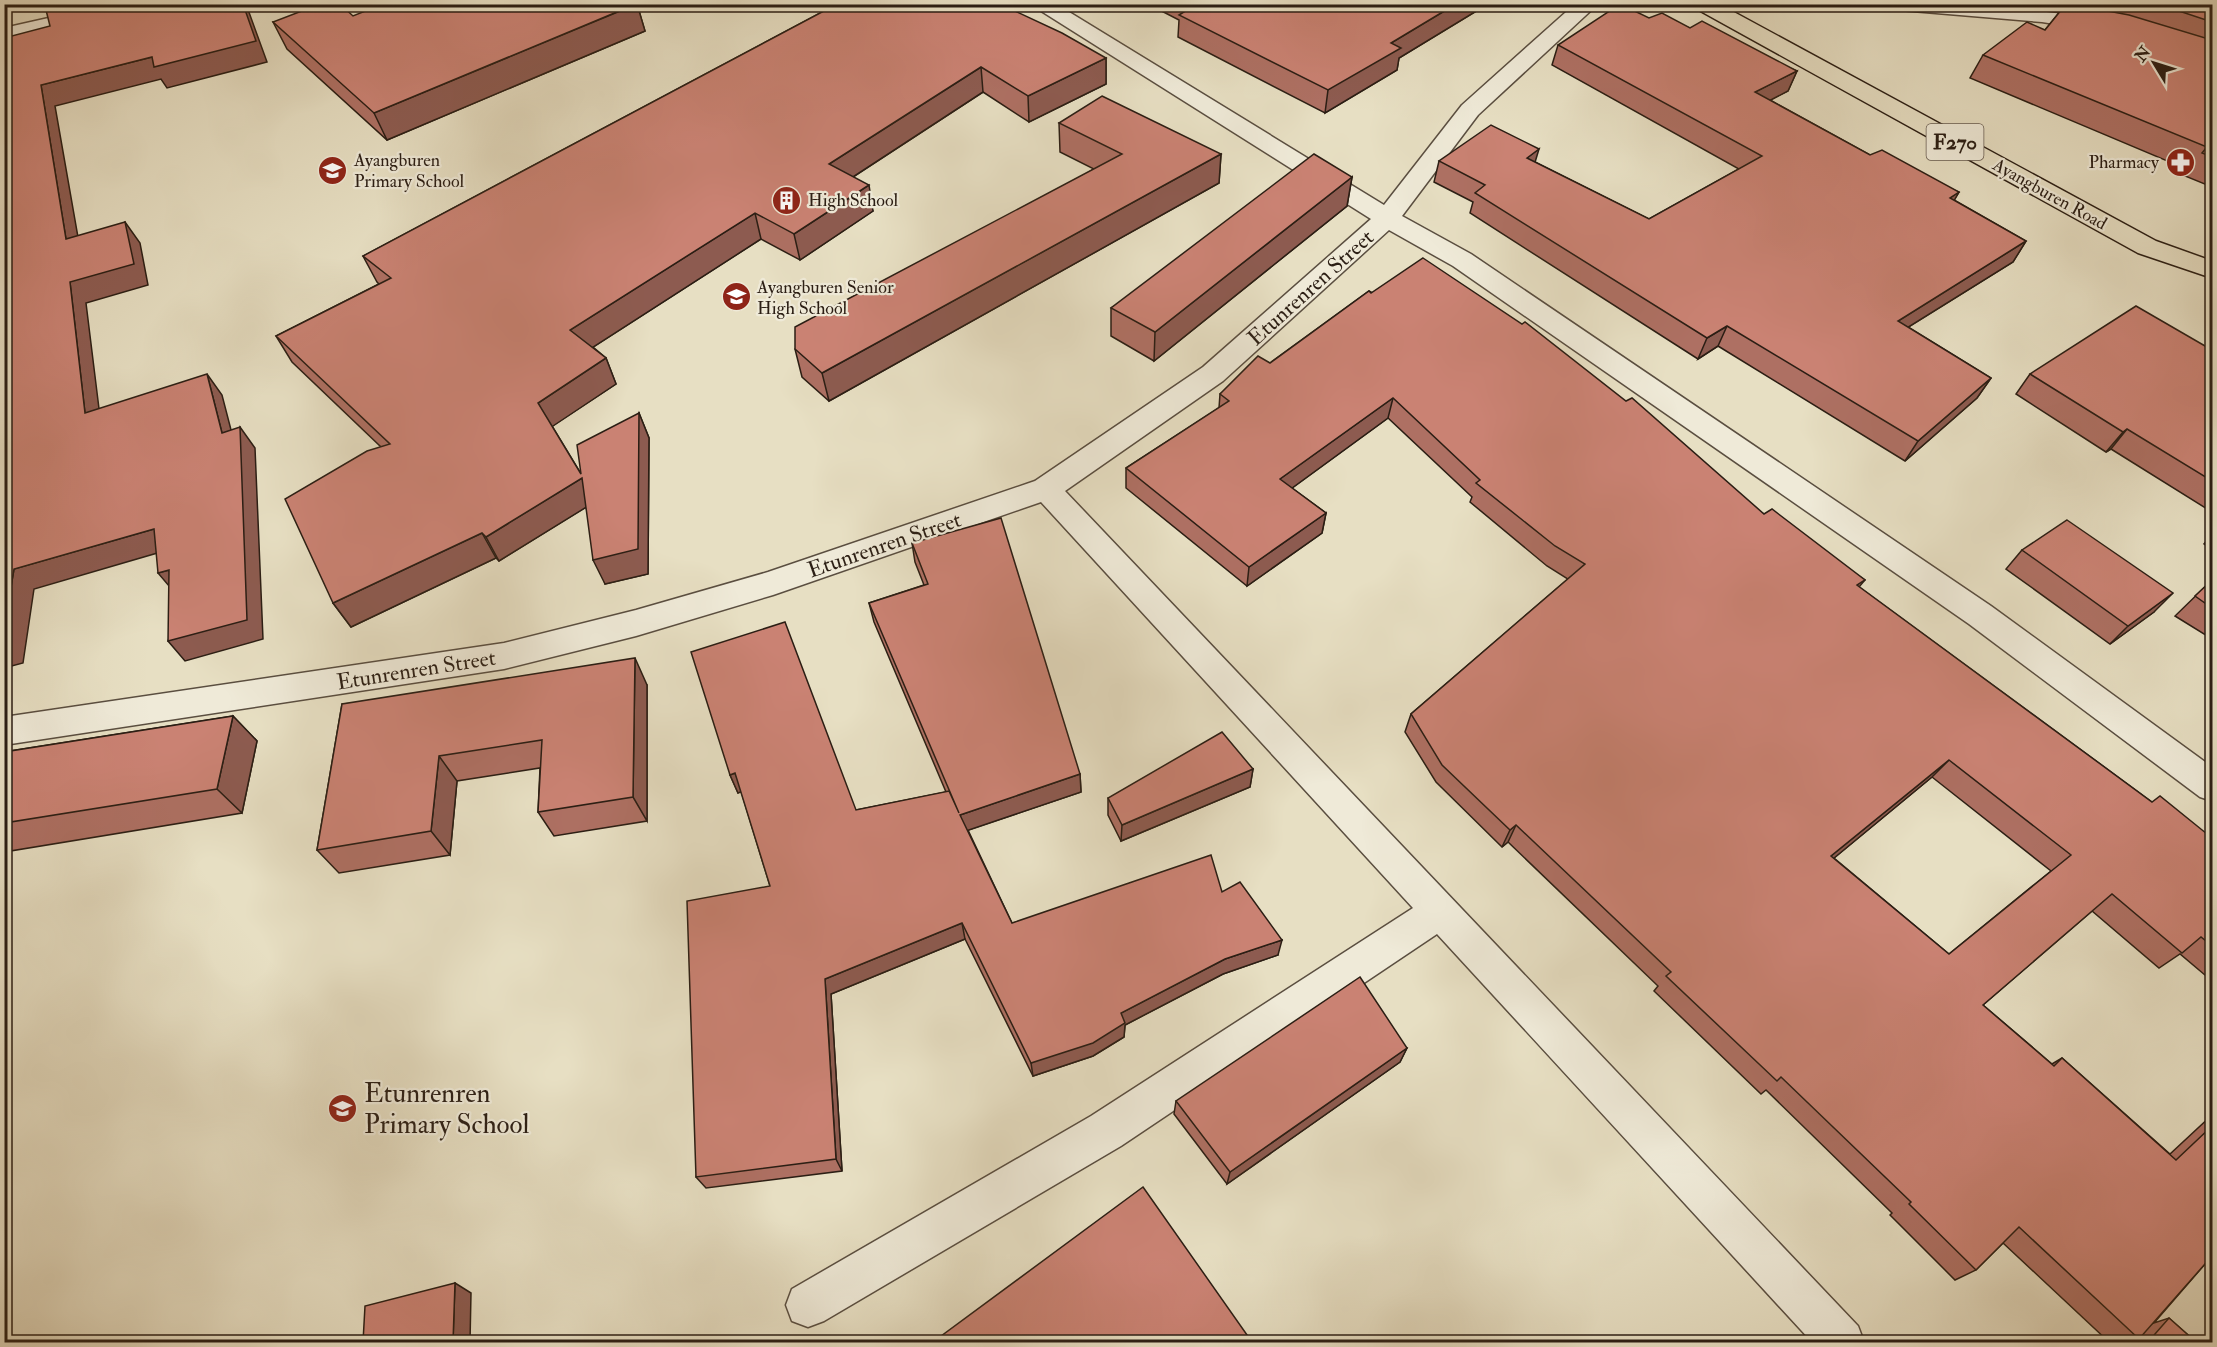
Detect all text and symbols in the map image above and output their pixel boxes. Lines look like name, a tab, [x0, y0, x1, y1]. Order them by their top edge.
north arrow	[2124, 33, 2184, 93]
text: N	[2130, 42, 2156, 67]
road number: F270	[1926, 124, 1984, 160]
pharmacy icon: Pharmacy	[2164, 146, 2196, 178]
place label: Ayangburen Primary School	[353, 149, 465, 193]
place label: Pharmacy	[2088, 151, 2160, 174]
street label: Ayangburen Road	[1988, 153, 2111, 235]
school or university icon: Ayangburen Primary School	[317, 154, 349, 186]
building icon: High School	[771, 184, 803, 216]
place label: High School	[808, 189, 899, 212]
street label: Etunrenren Street	[1242, 224, 1380, 352]
place label: Ayangburen Senior High School	[756, 276, 894, 320]
school or university icon: Ayangburen Senior High School	[720, 281, 752, 313]
street label: Etunrenren Street	[804, 506, 965, 584]
street label: Etunrenren Street	[335, 644, 498, 696]
place label: Etunrenren Primary School	[364, 1077, 529, 1141]
school or university icon: Etunrenren Primary School	[327, 1093, 359, 1125]

